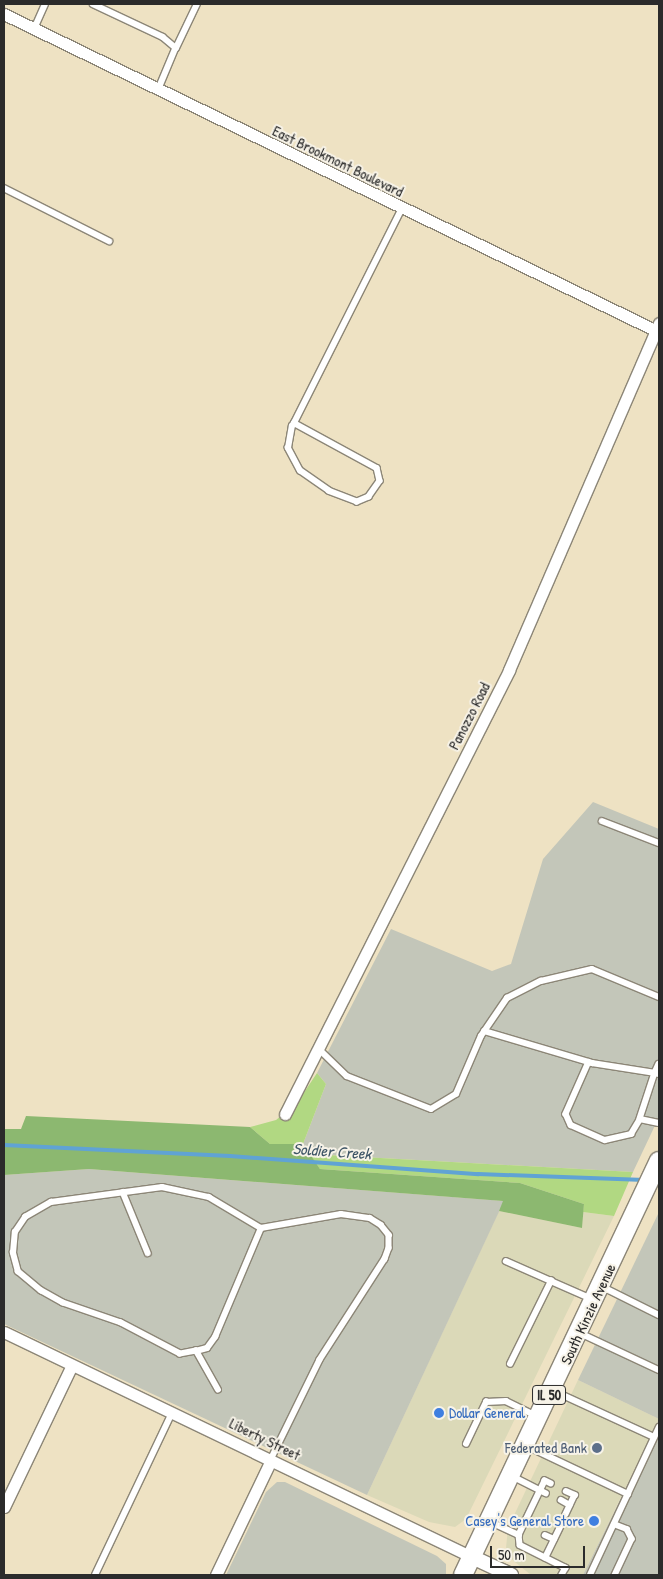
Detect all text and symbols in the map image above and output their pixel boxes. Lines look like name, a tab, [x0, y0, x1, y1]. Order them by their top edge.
street label: East Brookmont Boulevard	[270, 121, 406, 201]
street label: Panozzo Road	[444, 679, 494, 753]
water label: Soldier Creek	[292, 1139, 372, 1163]
street label: South Kinzie Avenue	[557, 1261, 619, 1367]
road number: IL 50	[532, 1384, 566, 1406]
place label: Dollar General	[449, 1404, 525, 1422]
marker: Dollar General	[433, 1407, 445, 1419]
street label: Liberty Street	[227, 1414, 303, 1464]
place label: Federated Bank	[505, 1439, 587, 1457]
marker: Federated Bank	[591, 1442, 603, 1454]
place label: Casey's General Store	[465, 1512, 584, 1530]
marker: Casey's General Store	[588, 1515, 600, 1527]
scale bar	[493, 1536, 588, 1568]
text: 50 m	[498, 1544, 525, 1565]

